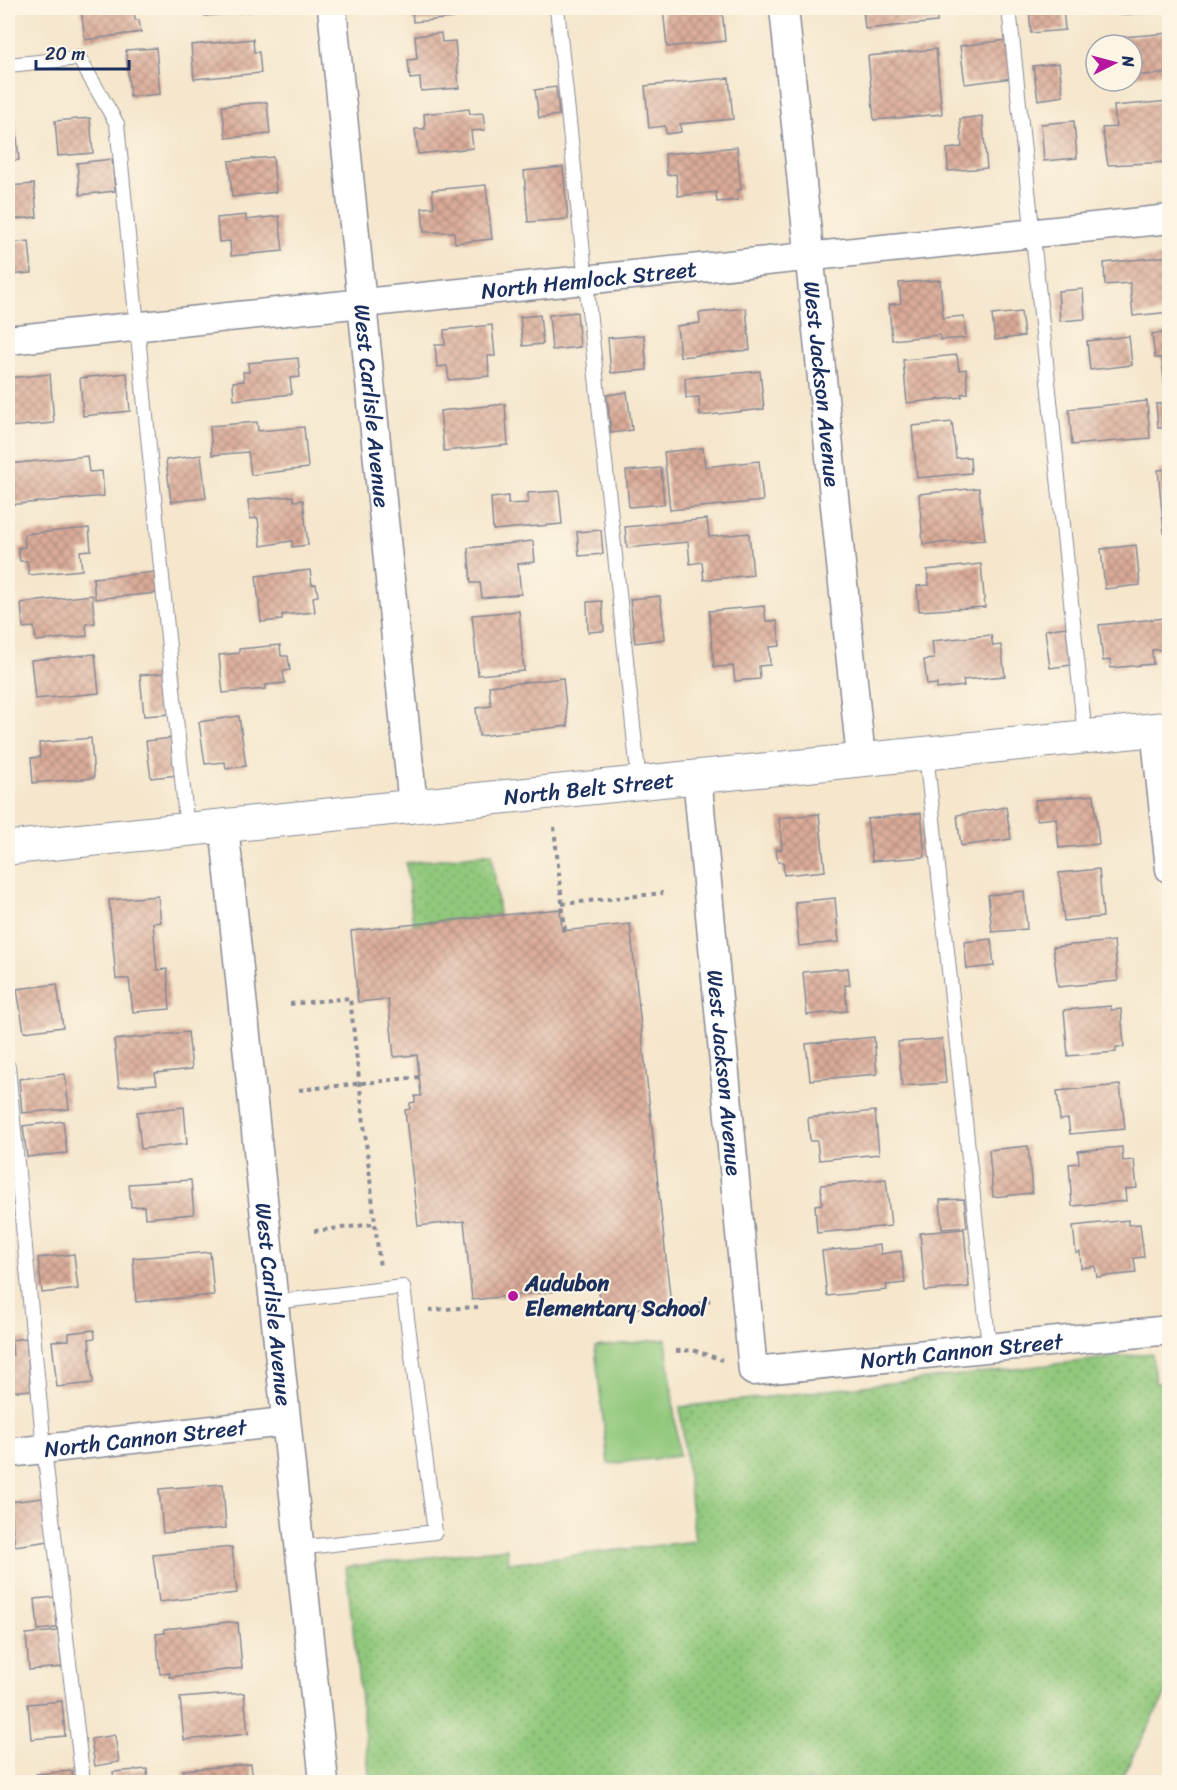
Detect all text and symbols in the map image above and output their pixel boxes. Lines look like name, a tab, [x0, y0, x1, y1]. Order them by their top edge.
scale bar	[36, 33, 129, 71]
north arrow	[1084, 33, 1144, 93]
text: 20 m	[45, 38, 85, 70]
text: N	[1113, 53, 1144, 69]
street label: North Hemlock Street	[479, 249, 699, 311]
street label: West Jackson Avenue	[792, 279, 852, 489]
street label: West Carlisle Avenue	[342, 302, 402, 510]
street label: North Belt Street	[502, 760, 677, 817]
street label: West Jackson Avenue	[695, 968, 754, 1178]
street label: West Carlisle Avenue	[244, 1201, 304, 1408]
place label: Audubon Elementary School	[524, 1264, 707, 1328]
marker: Audubon Elementary School	[506, 1289, 520, 1303]
street label: North Cannon Street	[858, 1322, 1066, 1380]
street label: North Cannon Street	[42, 1407, 250, 1469]

